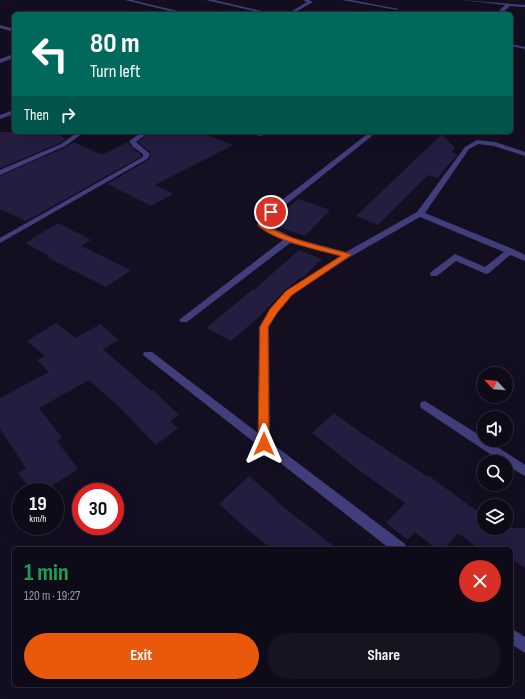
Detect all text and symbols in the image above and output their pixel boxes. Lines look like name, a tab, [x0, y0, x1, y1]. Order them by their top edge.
text: 80 m	[90, 27, 139, 60]
icon: left	[24, 28, 76, 80]
text: Turn left	[90, 61, 141, 82]
icon: right	[57, 104, 79, 126]
text: Then	[24, 106, 49, 125]
pin	[254, 195, 288, 229]
icon: arrive	[260, 201, 282, 223]
north arrow	[477, 367, 513, 403]
map controls	[477, 367, 513, 535]
button: sound	[477, 411, 513, 447]
position arrow	[243, 423, 285, 465]
button: search	[477, 455, 513, 491]
speed limit sign: 30	[72, 483, 124, 535]
text: 19	[29, 492, 47, 516]
button: layers	[477, 499, 513, 535]
text: km/h	[29, 513, 47, 525]
text: 1 min	[24, 558, 69, 587]
button: close	[459, 560, 501, 602]
text: 120 m · 19:27	[24, 588, 80, 604]
button: Exit	[24, 633, 259, 679]
button: Share	[267, 633, 501, 679]

